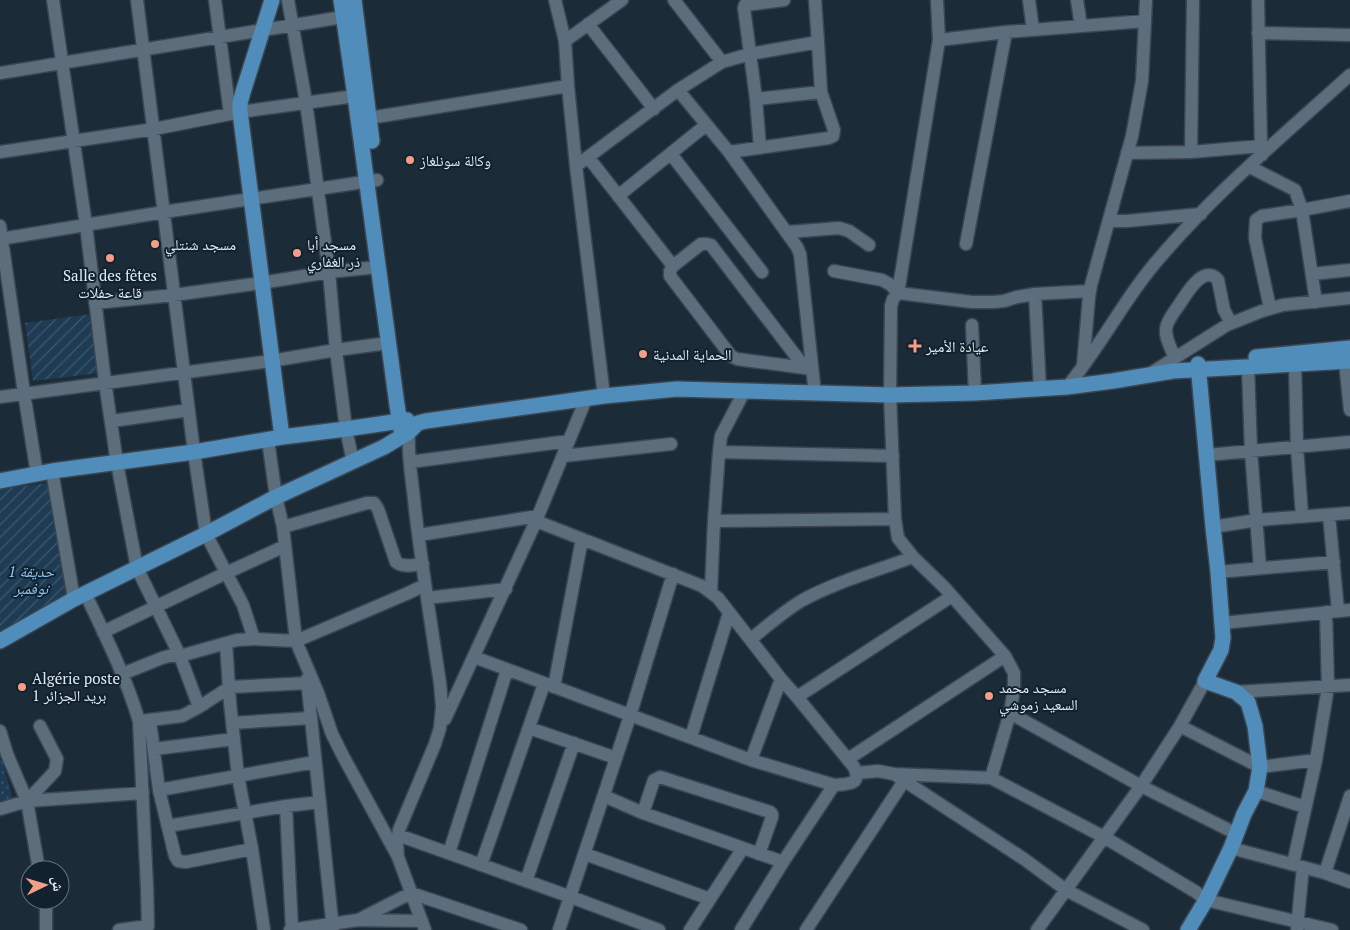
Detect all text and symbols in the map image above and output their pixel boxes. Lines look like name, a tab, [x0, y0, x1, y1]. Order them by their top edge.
place label: وكالة سونلغاز	[419, 150, 491, 170]
marker: وكالة سونلغاز	[404, 154, 416, 166]
place label: مسجد شنتلي	[165, 234, 236, 257]
place label: مسجد أبا ذر الغفاري	[307, 234, 360, 274]
marker: مسجد شنتلي	[149, 238, 161, 250]
marker: مسجد أبا ذر الغفاري	[291, 247, 303, 259]
marker: Salle des fêtes قاعة حفلات	[104, 252, 116, 264]
place label: Salle des fêtes قاعة حفلات	[63, 265, 157, 302]
place label: عيادة الأمير	[925, 336, 989, 356]
marker: عيادة الأمير	[908, 339, 922, 353]
place label: الحماية المدنية	[653, 344, 732, 364]
marker: الحماية المدنية	[637, 348, 649, 360]
park label: حديقة 1 نوفمبر	[8, 561, 54, 598]
place label: Algérie poste 1 بريد الجزائر	[32, 668, 120, 705]
place label: مسجد محمد السعيد زموشي	[999, 677, 1078, 717]
marker: Algérie poste 1 بريد الجزائر	[16, 681, 28, 693]
marker: مسجد محمد السعيد زموشي	[983, 690, 995, 702]
north arrow	[20, 860, 70, 910]
text: ش	[48, 876, 69, 892]

